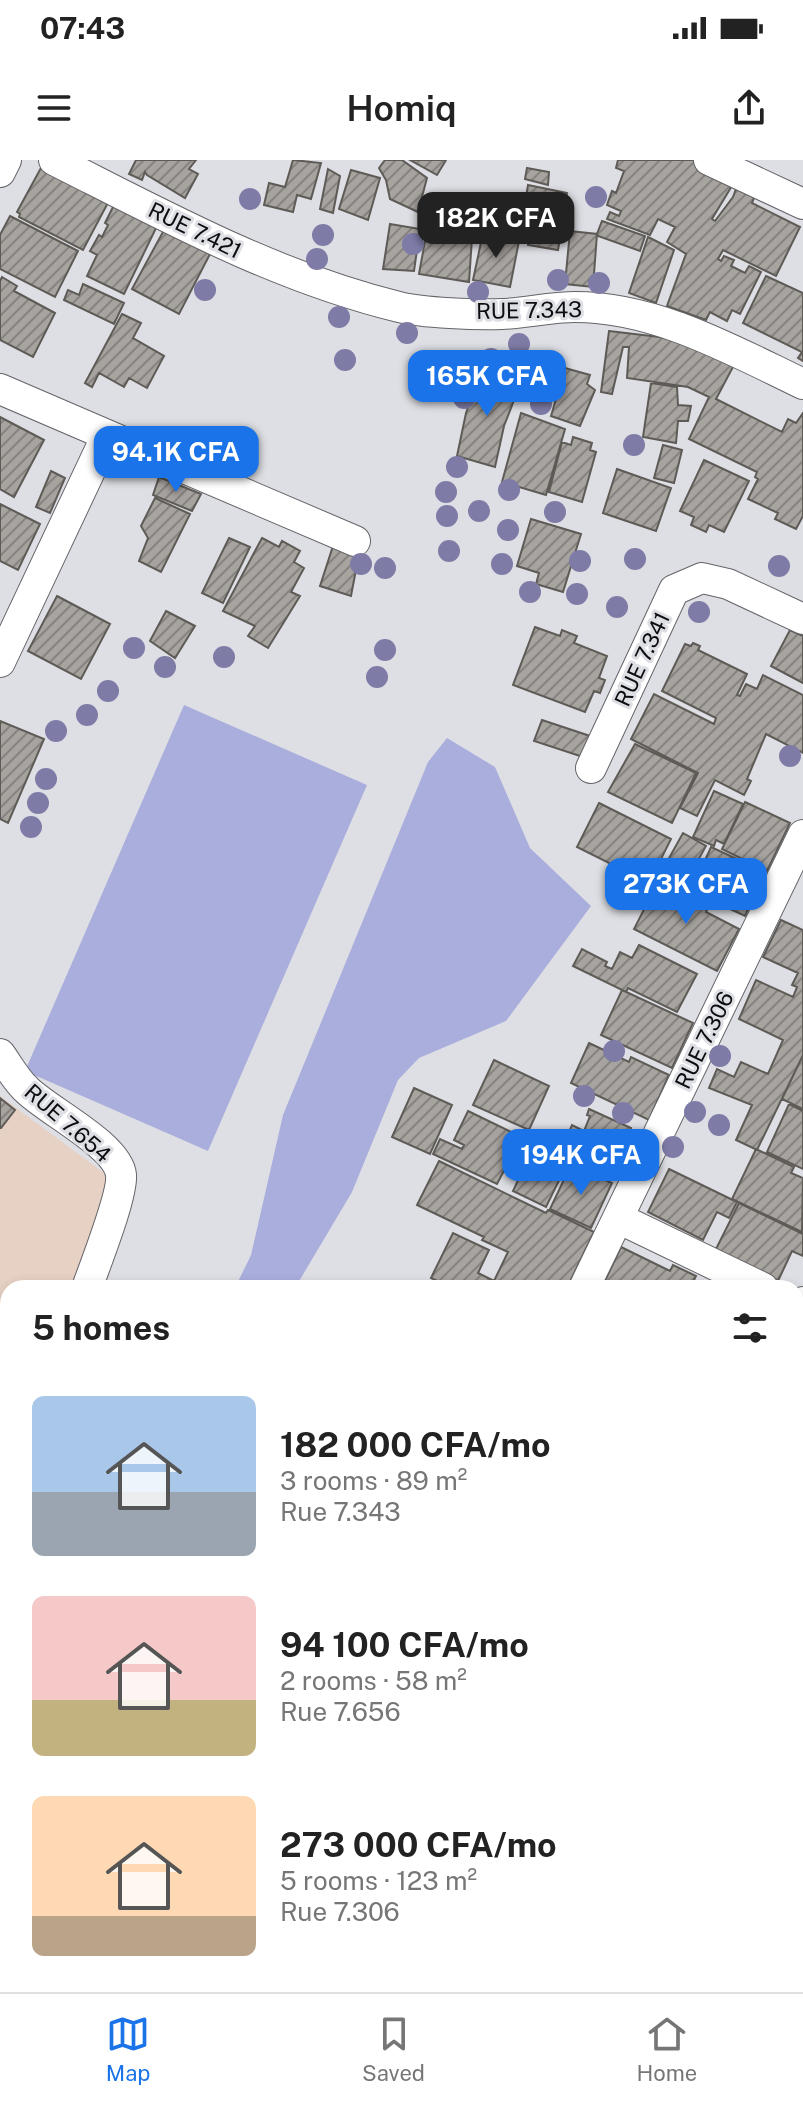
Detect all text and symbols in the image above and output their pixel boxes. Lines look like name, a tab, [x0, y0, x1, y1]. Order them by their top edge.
text: 07:43	[40, 10, 125, 46]
icon: menu	[32, 86, 76, 130]
icon: share	[727, 86, 771, 130]
text: Homiq	[346, 87, 457, 129]
pin: 182K CFA	[413, 192, 579, 260]
street label: RUE 7.421	[144, 196, 246, 264]
text: 182K CFA	[435, 202, 557, 233]
street label: RUE 7.343	[476, 296, 582, 324]
pin: 165K CFA	[404, 350, 570, 418]
text: 165K CFA	[426, 360, 548, 391]
pin: 94.1K CFA	[84, 426, 268, 494]
text: 94.1K CFA	[112, 436, 240, 467]
street label: RUE 7.341	[609, 608, 675, 710]
pin: 273K CFA	[603, 858, 769, 926]
text: 273K CFA	[623, 868, 749, 899]
street label: RUE 7.306	[669, 987, 739, 1093]
street label: RUE 7.654	[19, 1078, 117, 1168]
pin: 194K CFA	[498, 1129, 664, 1197]
text: 194K CFA	[520, 1139, 642, 1170]
icon: filters	[728, 1306, 772, 1350]
text: 5 homes	[32, 1308, 170, 1348]
text: 182 000 CFA/mo	[280, 1425, 550, 1465]
icon: home	[96, 1428, 192, 1524]
text: 3 rooms · 89 m²	[280, 1465, 467, 1496]
text: Rue 7.343	[280, 1496, 401, 1527]
text: 94 100 CFA/mo	[280, 1625, 529, 1665]
icon: home	[96, 1628, 192, 1724]
text: 2 rooms · 58 m²	[280, 1665, 467, 1696]
text: Rue 7.656	[280, 1696, 401, 1727]
text: 273 000 CFA/mo	[280, 1825, 557, 1865]
icon: home	[96, 1828, 192, 1924]
text: 5 rooms · 123 m²	[280, 1865, 477, 1896]
text: Rue 7.306	[280, 1896, 400, 1927]
tab: Map	[106, 2012, 150, 2086]
tab: Saved	[362, 2012, 425, 2086]
tab: Home	[637, 2012, 697, 2086]

